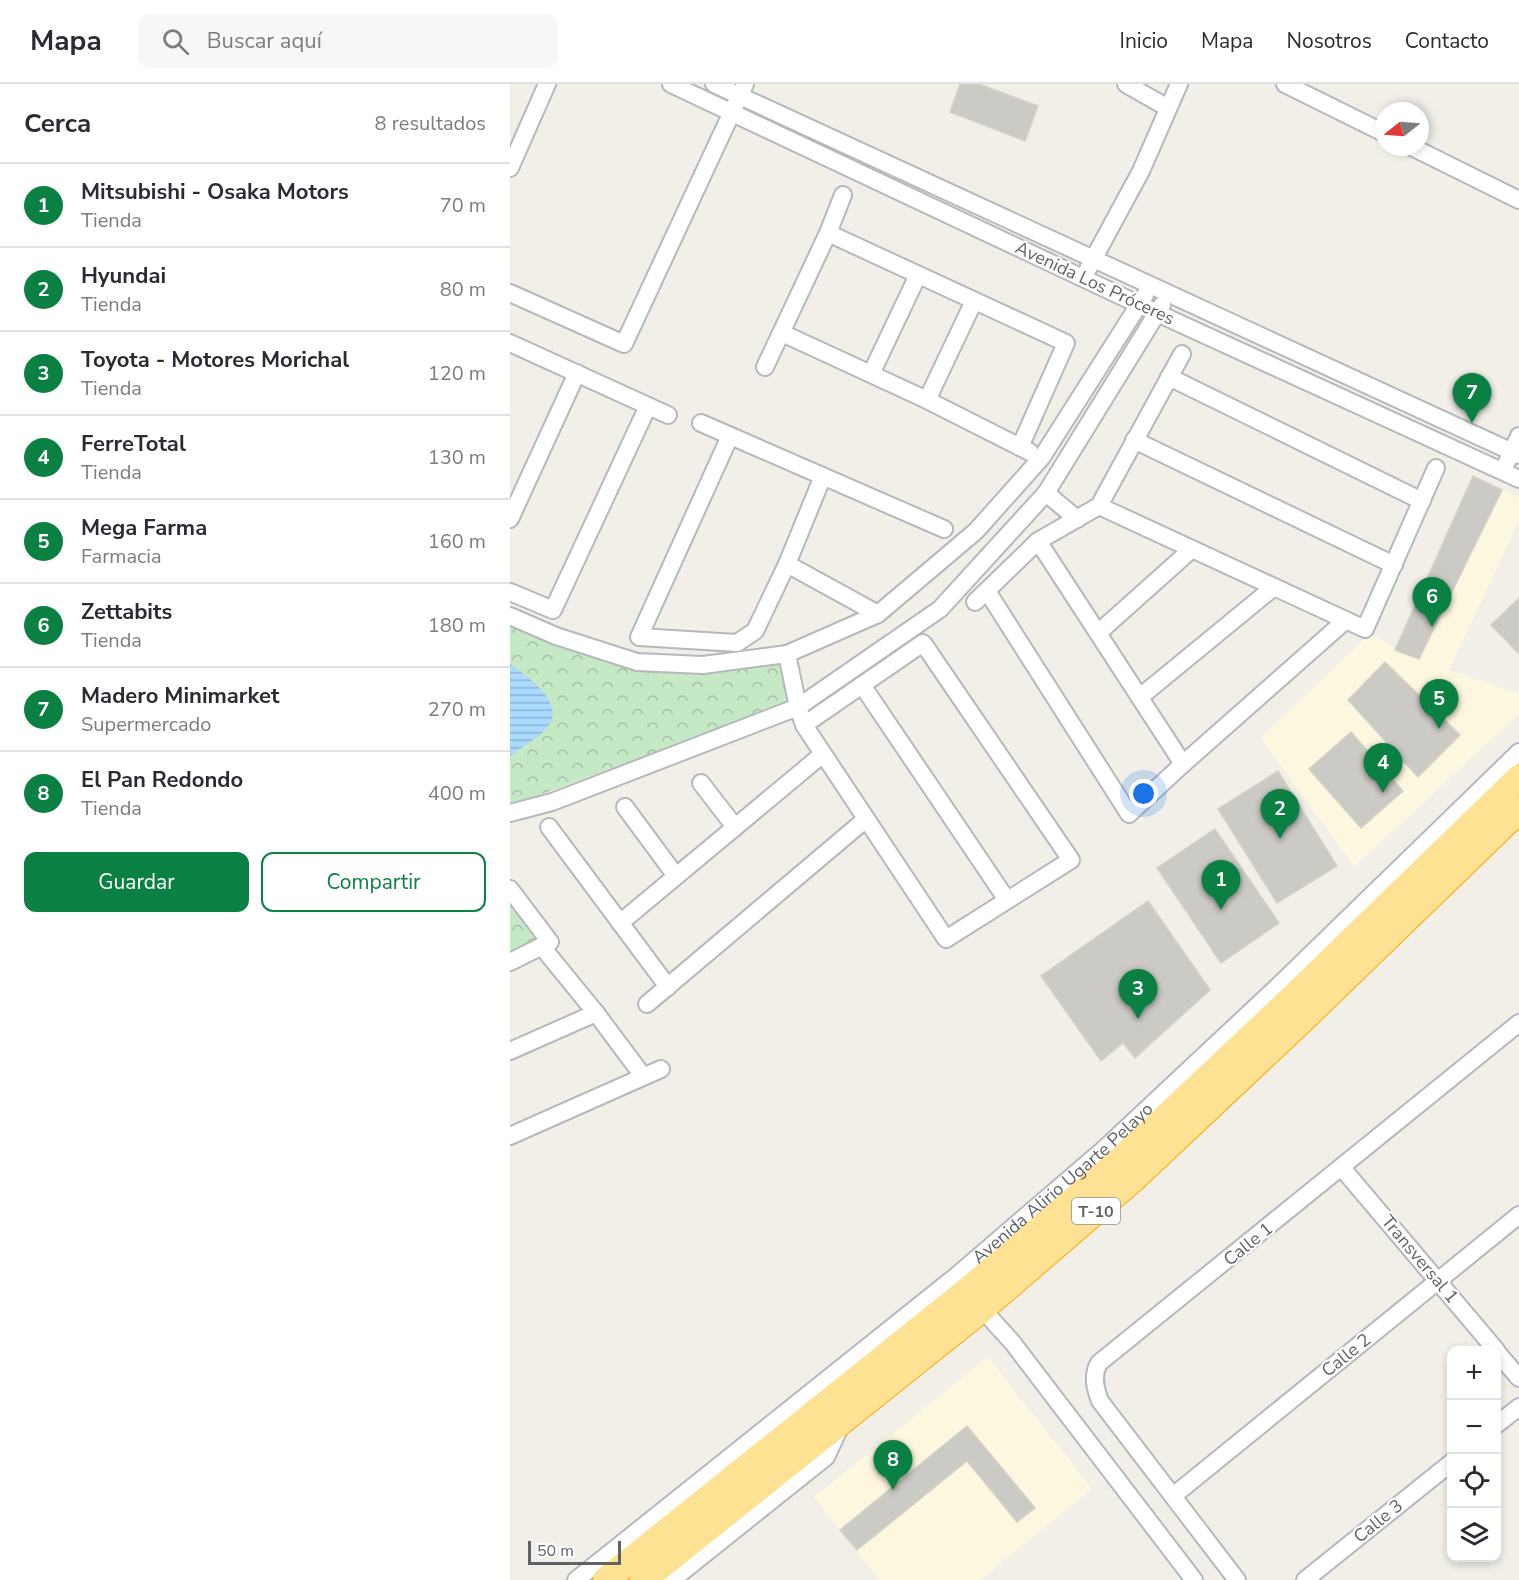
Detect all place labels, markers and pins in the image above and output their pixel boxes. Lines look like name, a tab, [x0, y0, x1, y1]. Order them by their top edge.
pin: 7	[1452, 374, 1492, 423]
pin: 6	[1412, 578, 1452, 627]
pin: 5	[1420, 680, 1458, 729]
pin: 4	[1364, 744, 1402, 793]
pin: 2	[1260, 790, 1300, 839]
pin: 1	[1202, 860, 1240, 910]
pin: 3	[1118, 970, 1158, 1019]
pin: 8	[874, 1440, 913, 1490]

